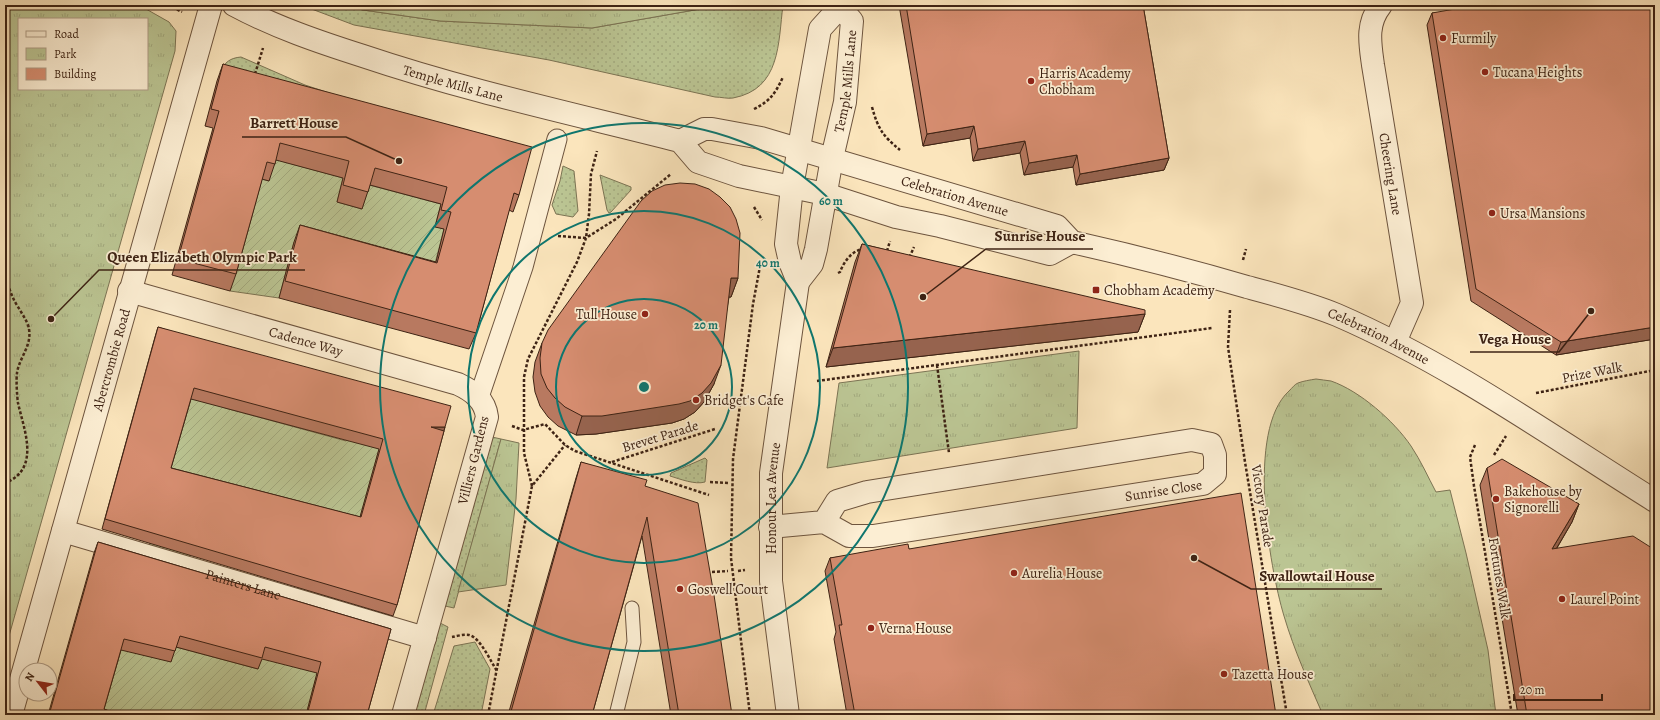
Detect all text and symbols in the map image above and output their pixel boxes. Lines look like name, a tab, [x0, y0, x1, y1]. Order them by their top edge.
legend	[18, 18, 148, 90]
text: Road	[54, 26, 80, 42]
street label: Temple Mills Lane	[829, 29, 861, 134]
place label: Furmily	[1451, 29, 1497, 48]
marker: Furmily	[1438, 33, 1448, 43]
text: Park	[54, 46, 77, 62]
street label: Temple Mills Lane	[401, 60, 505, 107]
place label: Tucana Heights	[1493, 63, 1582, 82]
place label: Harris Academy Chobham	[1039, 64, 1131, 99]
text: Building	[54, 66, 96, 82]
marker: Tucana Heights	[1480, 67, 1490, 77]
marker: Harris Academy Chobham	[1026, 76, 1036, 86]
callout: Barrett House	[242, 110, 346, 137]
text: Barrett House	[250, 113, 338, 133]
street label: Cheering Lane	[1374, 131, 1406, 217]
street label: Celebration Avenue	[899, 171, 1011, 221]
text: 60 m	[819, 193, 843, 209]
place label: Ursa Mansions	[1500, 204, 1585, 223]
marker: Ursa Mansions	[1487, 208, 1497, 218]
callout: Sunrise House	[986, 222, 1093, 249]
text: Sunrise House	[995, 226, 1085, 246]
callout: Queen Elizabeth Olympic Park	[99, 243, 305, 270]
text: Queen Elizabeth Olympic Park	[107, 247, 297, 267]
text: 40 m	[756, 255, 780, 271]
place label: Chobham Academy	[1104, 281, 1215, 300]
marker: Chobham Academy	[1091, 285, 1101, 295]
street label: Celebration Avenue	[1325, 303, 1433, 369]
place label: Tull House	[576, 305, 637, 324]
street label: Abercrombie Road	[88, 306, 135, 414]
marker: Tull House	[640, 309, 650, 319]
text: 20 m	[694, 317, 718, 333]
street label: Cadence Way	[267, 322, 346, 361]
callout: Vega House	[1470, 325, 1559, 352]
text: Vega House	[1478, 329, 1551, 349]
street label: Prize Walk	[1560, 357, 1624, 388]
centre of rings	[637, 380, 651, 394]
place label: Bridget's Cafe	[704, 391, 784, 410]
marker: Bridget's Cafe	[691, 395, 701, 405]
street label: Villiers Gardens	[453, 414, 494, 507]
street label: Brevet Parade	[620, 416, 701, 457]
street label: Honour Lea Avenue	[762, 441, 785, 554]
street label: Victory Parade	[1246, 462, 1278, 549]
street label: Sunrise Close	[1124, 475, 1204, 506]
place label: Bakehouse by Signorelli	[1504, 482, 1582, 517]
marker: Bakehouse by Signorelli	[1491, 494, 1501, 504]
street label: Fortunes Walk	[1484, 536, 1515, 620]
callout: Swallowtail House	[1251, 562, 1382, 589]
place label: Aurelia House	[1021, 564, 1102, 583]
street label: Painters Lane	[203, 565, 283, 605]
text: Swallowtail House	[1259, 566, 1375, 586]
marker: Aurelia House	[1009, 568, 1019, 578]
place label: Goswell Court	[688, 580, 769, 599]
marker: Goswell Court	[675, 584, 685, 594]
place label: Laurel Point	[1570, 590, 1640, 609]
marker: Laurel Point	[1557, 594, 1567, 604]
place label: Verna House	[878, 619, 952, 638]
marker: Verna House	[866, 623, 876, 633]
north arrow	[18, 662, 58, 702]
place label: Tazetta House	[1232, 665, 1313, 684]
marker: Tazetta House	[1219, 669, 1229, 679]
text: N	[21, 670, 38, 684]
scale bar	[1514, 676, 1602, 702]
text: 20 m	[1520, 682, 1544, 698]

